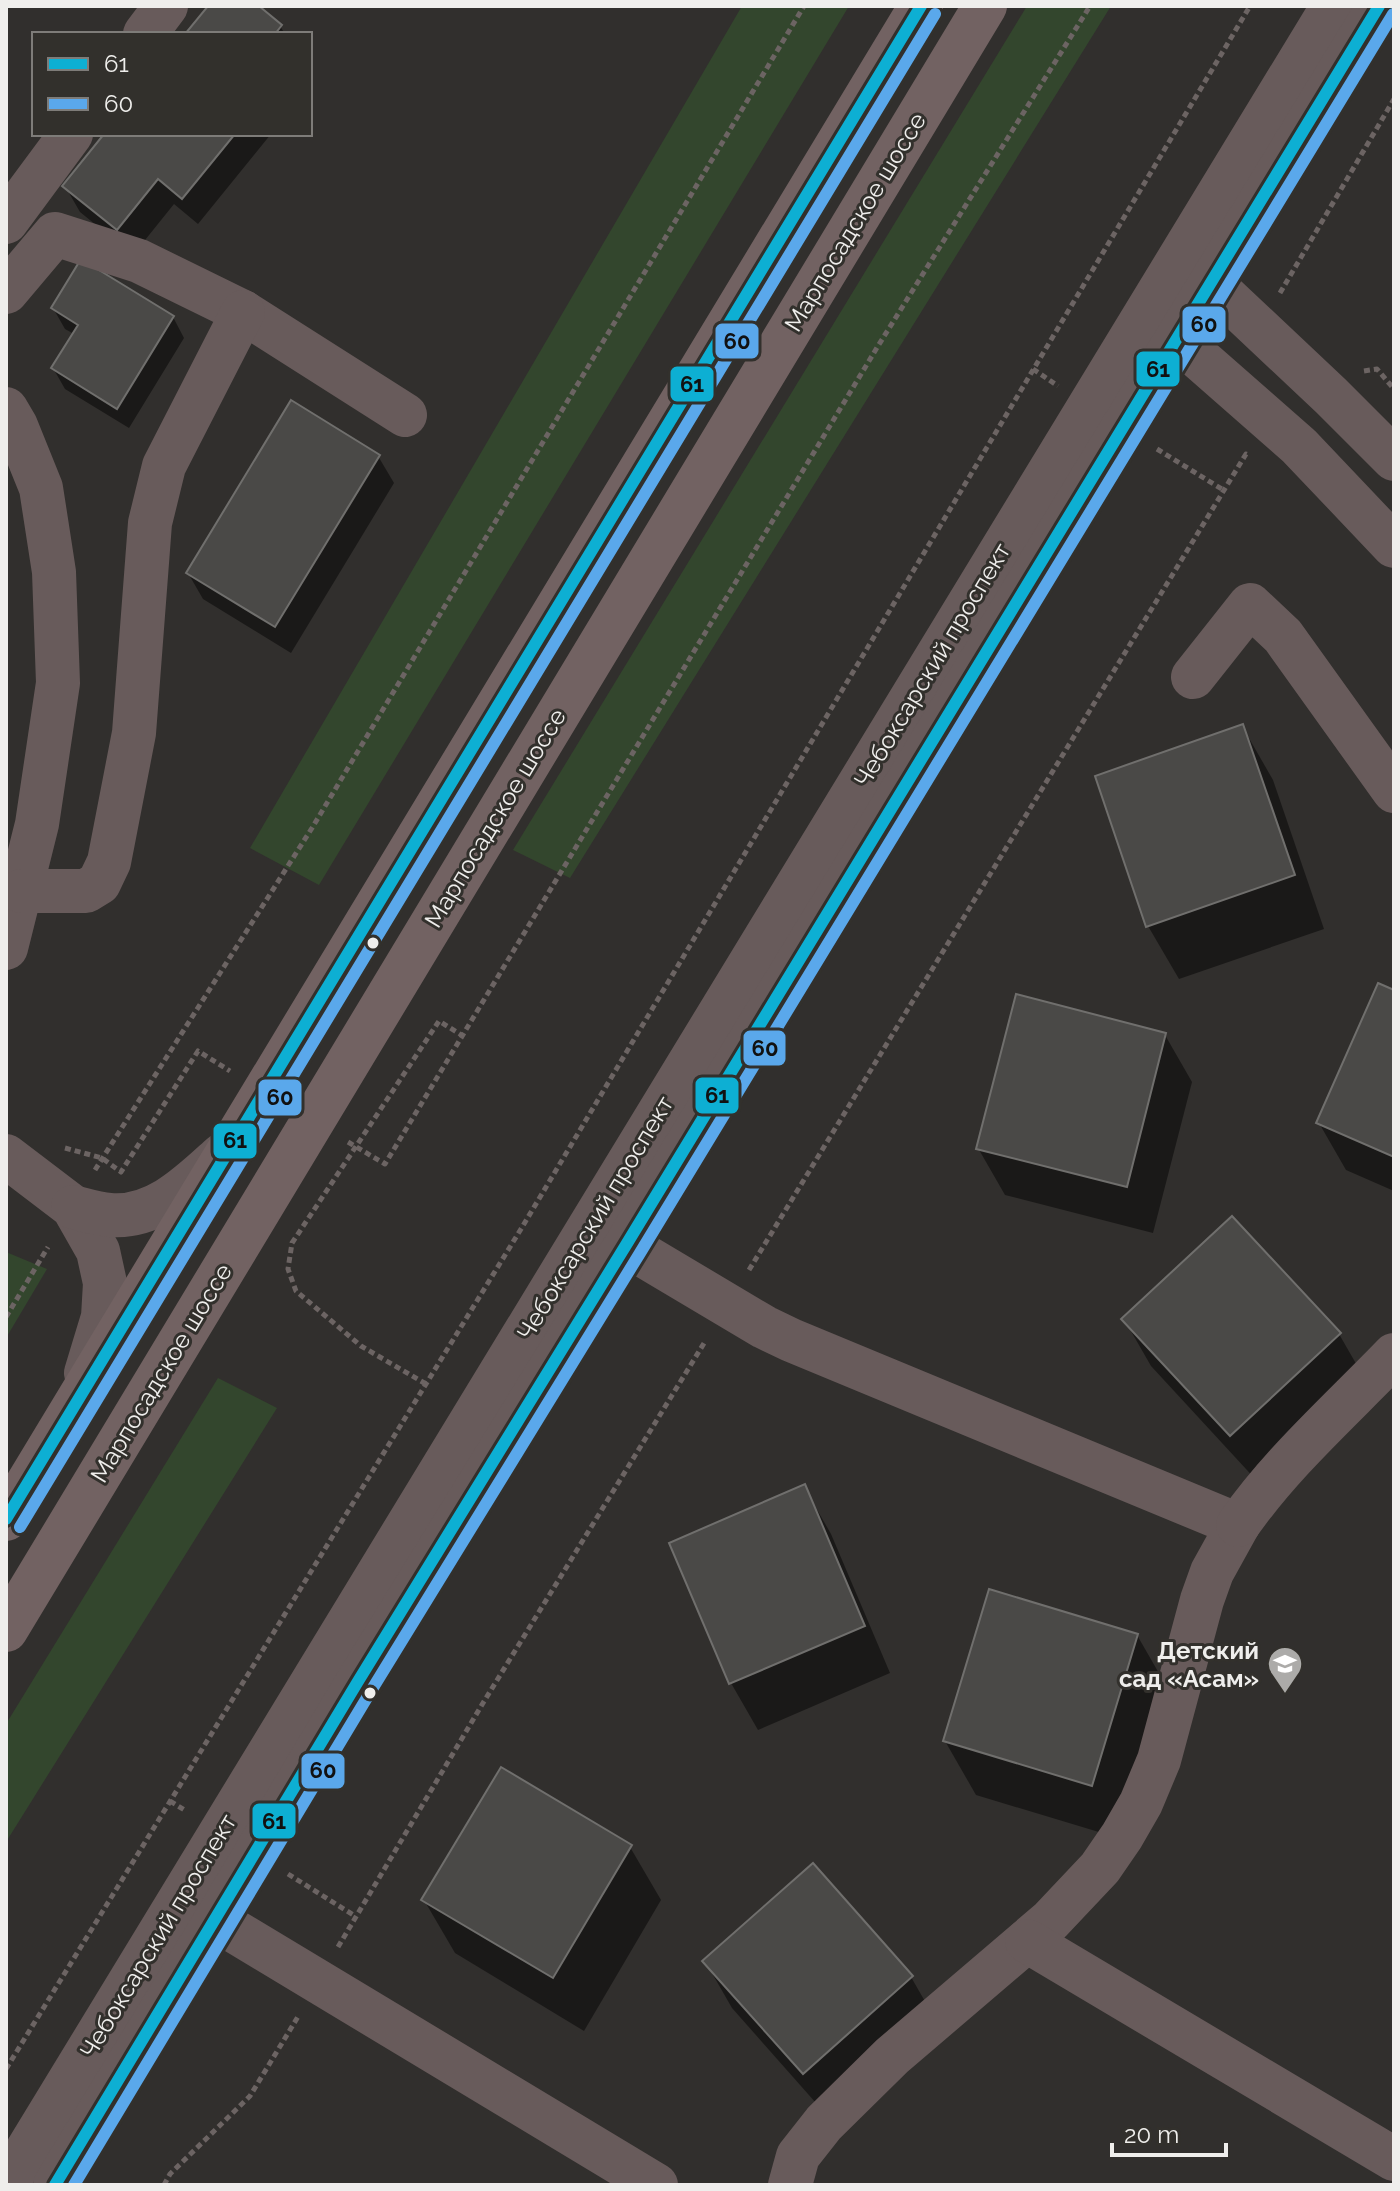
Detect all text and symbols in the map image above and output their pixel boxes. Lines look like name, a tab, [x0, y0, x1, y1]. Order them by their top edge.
legend	[32, 32, 312, 136]
text: 61	[104, 49, 129, 78]
text: 60	[104, 89, 133, 118]
street label: Марпосадское шоссе	[778, 107, 932, 337]
line badge: 60	[1181, 305, 1227, 344]
text: 60	[1191, 311, 1217, 337]
line badge: 60	[714, 322, 760, 360]
text: 60	[724, 328, 750, 354]
line badge: 61	[1135, 350, 1181, 388]
text: 61	[1146, 356, 1170, 382]
line badge: 61	[669, 365, 715, 403]
text: 61	[680, 371, 704, 397]
street label: Чебоксарский проспект	[848, 537, 1017, 792]
street label: Марпосадское шоссе	[418, 703, 572, 933]
unlabelled marker	[365, 935, 381, 951]
line badge: 60	[742, 1029, 787, 1067]
text: 60	[752, 1035, 778, 1061]
line badge: 61	[694, 1076, 740, 1115]
line badge: 60	[257, 1078, 303, 1117]
text: 61	[705, 1082, 729, 1108]
text: 60	[267, 1084, 293, 1110]
street label: Чебоксарский проспект	[511, 1090, 680, 1345]
line badge: 61	[212, 1122, 258, 1160]
text: 61	[223, 1127, 247, 1153]
street label: Марпосадское шоссе	[84, 1258, 238, 1488]
place label: Детский сад «Асам»	[1119, 1636, 1259, 1693]
school or university icon: Детский сад «Асам»	[1266, 1645, 1304, 1695]
unlabelled marker	[362, 1685, 378, 1701]
line badge: 60	[300, 1752, 346, 1790]
text: 60	[310, 1757, 336, 1783]
line badge: 61	[251, 1802, 297, 1840]
street label: Чебоксарский проспект	[74, 1808, 243, 2063]
text: 61	[262, 1808, 286, 1834]
scale bar	[1112, 2107, 1226, 2157]
text: 20 m	[1124, 2120, 1179, 2149]

